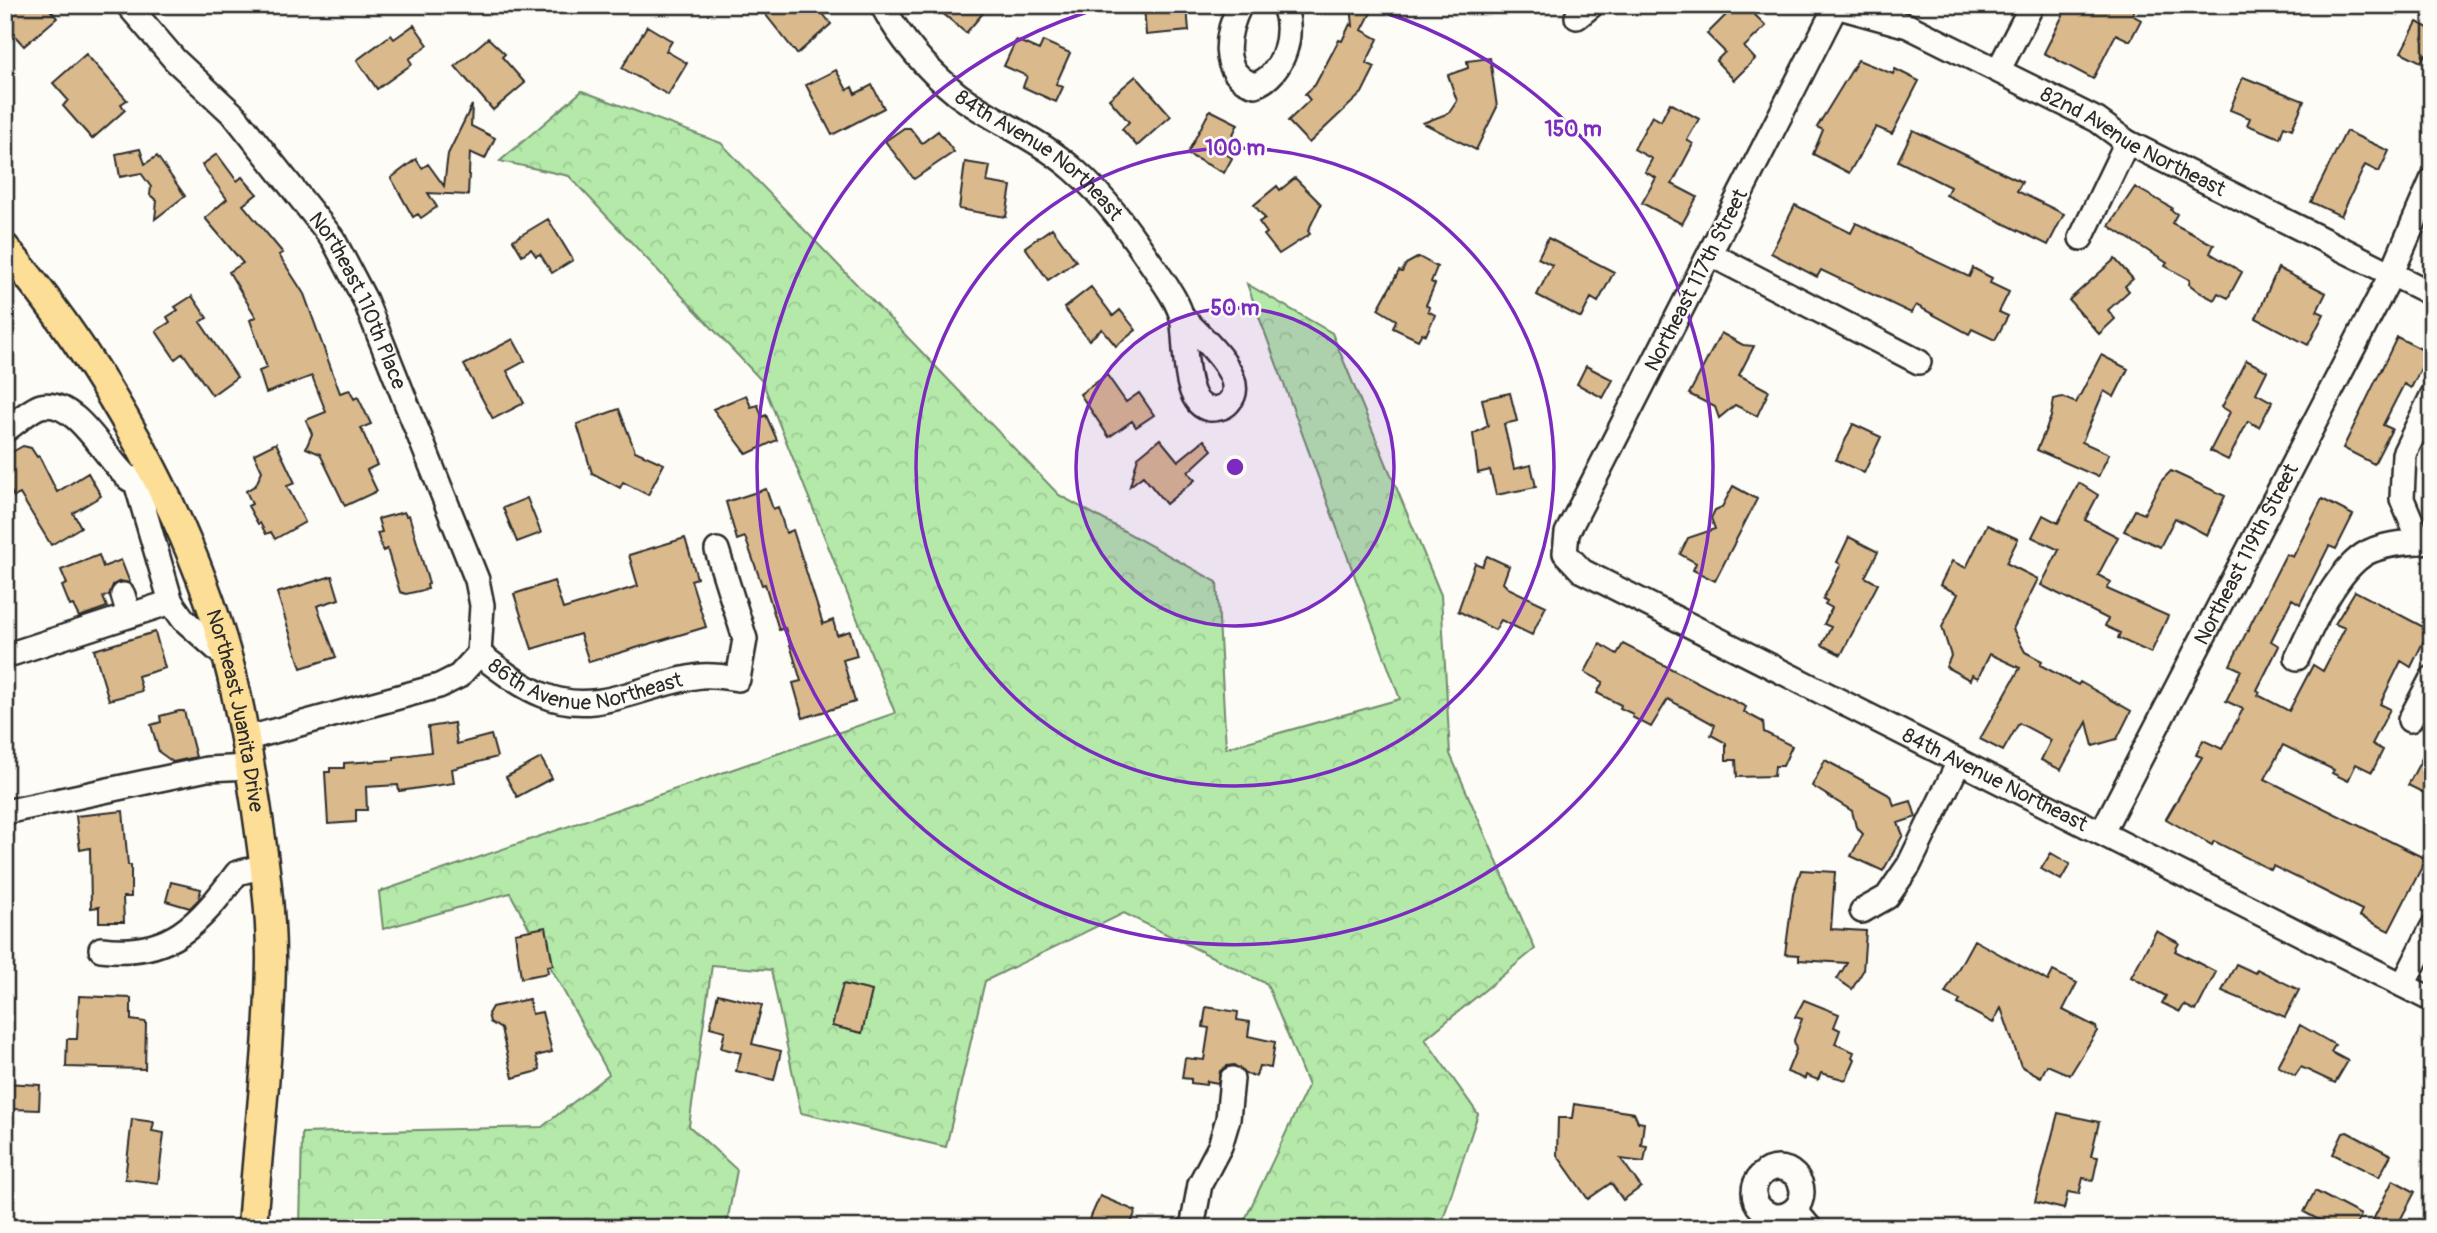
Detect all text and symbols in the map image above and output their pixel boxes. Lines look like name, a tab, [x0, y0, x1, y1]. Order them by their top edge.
street label: 82nd Avenue Northeast	[2036, 81, 2231, 203]
street label: 84th Avenue Northeast	[950, 84, 1129, 227]
text: 150 m	[1544, 116, 1602, 143]
text: 100 m	[1205, 135, 1265, 162]
street label: Northeast 117th Street	[1639, 184, 1754, 376]
street label: Northeast 110th Place	[303, 207, 413, 394]
text: 50 m	[1211, 295, 1260, 322]
centre of rings	[1223, 455, 1247, 479]
street label: Northeast 119th Street	[2188, 459, 2305, 650]
street label: Northeast Juanita Drive	[199, 606, 270, 815]
street label: 86th Avenue Northeast	[482, 653, 686, 717]
street label: 84th Avenue Northeast	[1898, 722, 2093, 838]

